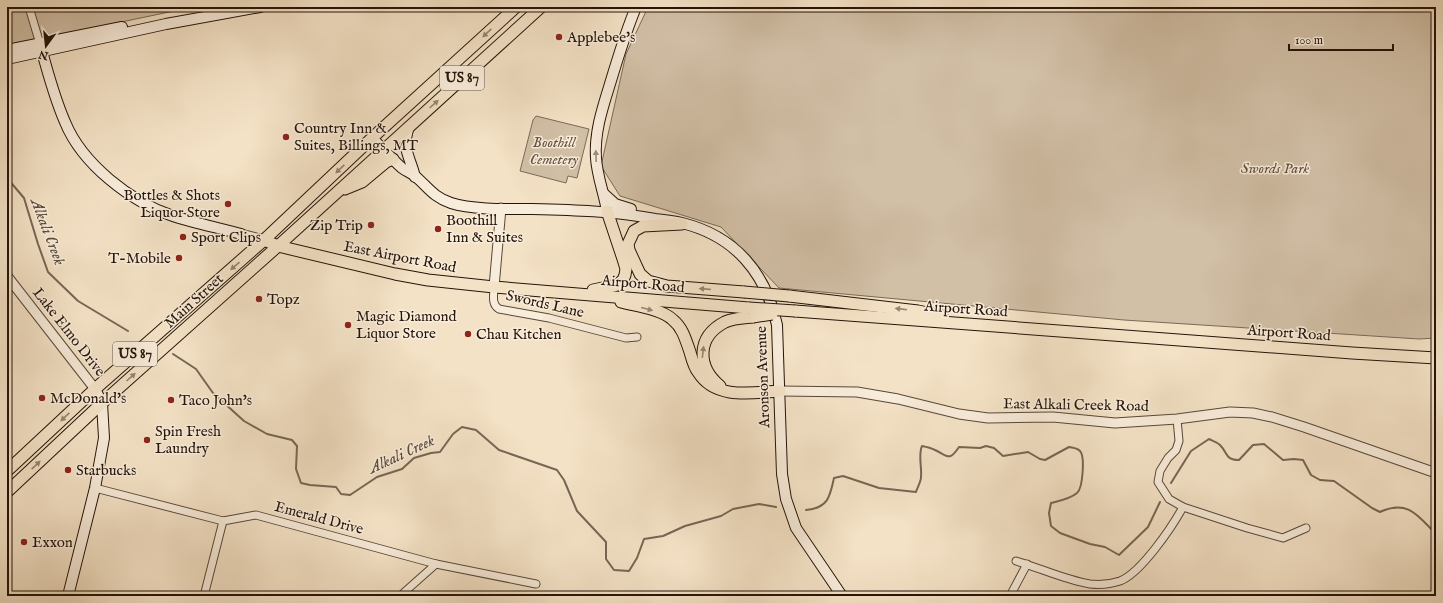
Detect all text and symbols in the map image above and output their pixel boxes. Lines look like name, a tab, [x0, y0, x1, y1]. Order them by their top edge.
north arrow	[26, 26, 66, 66]
scale bar	[1289, 26, 1393, 52]
place label: Applebee's	[566, 28, 635, 47]
one-way arrow	[482, 29, 492, 38]
marker: Applebee's	[554, 32, 564, 42]
text: 100 m	[1295, 33, 1323, 48]
text: N	[37, 47, 51, 63]
road number: US 87	[440, 66, 484, 90]
one-way arrow	[428, 100, 439, 109]
place label: Country Inn & Suites, Billings, MT	[294, 119, 418, 155]
marker: Country Inn & Suites, Billings, MT	[281, 132, 291, 142]
park label: Boothill Cemetery	[530, 133, 579, 169]
one-way arrow	[593, 149, 599, 162]
park label: Swords Park	[1241, 159, 1309, 178]
one-way arrow	[335, 164, 345, 174]
place label: Bottles & Shots Liquor Store	[124, 186, 220, 222]
water label: Alkali Creek	[24, 194, 69, 269]
marker: Bottles & Shots Liquor Store	[223, 199, 233, 209]
place label: Boothill Inn & Suites	[446, 211, 523, 247]
place label: Zip Trip	[310, 216, 363, 235]
marker: Zip Trip	[366, 220, 376, 230]
marker: Boothill Inn & Suites	[433, 224, 443, 234]
place label: Sport Clips	[191, 228, 261, 247]
marker: Sport Clips	[178, 232, 188, 242]
street label: East Airport Road	[342, 237, 459, 277]
place label: T-Mobile	[108, 249, 171, 268]
marker: T-Mobile	[174, 253, 184, 263]
one-way arrow	[230, 261, 240, 270]
street label: Main Street	[160, 269, 228, 333]
street label: Airport Road	[599, 271, 686, 297]
street label: Lake Elmo Drive	[28, 284, 110, 380]
street label: Swords Lane	[504, 286, 586, 322]
one-way arrow	[699, 286, 711, 293]
place label: Topz	[267, 290, 300, 309]
marker: Topz	[254, 294, 264, 304]
street label: Airport Road	[923, 297, 1009, 321]
one-way arrow	[894, 305, 907, 312]
one-way arrow	[642, 306, 654, 312]
place label: Magic Diamond Liquor Store	[356, 307, 457, 343]
marker: Magic Diamond Liquor Store	[343, 320, 353, 330]
street label: Airport Road	[1246, 321, 1332, 345]
place label: Chau Kitchen	[476, 325, 561, 344]
street label: Aronson Avenue	[752, 326, 774, 429]
marker: Chau Kitchen	[463, 329, 473, 339]
road number: US 87	[113, 342, 157, 366]
one-way arrow	[700, 346, 707, 358]
one-way arrow	[126, 373, 136, 382]
place label: McDonald's	[50, 389, 126, 408]
place label: Taco John's	[179, 391, 252, 410]
marker: McDonald's	[37, 393, 47, 403]
street label: East Alkali Creek Road	[1003, 394, 1150, 416]
marker: Taco John's	[166, 395, 176, 405]
one-way arrow	[60, 412, 70, 422]
place label: Spin Fresh Laundry	[155, 422, 221, 458]
water label: Alkali Creek	[364, 431, 439, 480]
marker: Spin Fresh Laundry	[142, 435, 152, 445]
one-way arrow	[30, 461, 41, 470]
place label: Starbucks	[76, 461, 136, 480]
marker: Starbucks	[63, 465, 73, 475]
street label: Emerald Drive	[273, 497, 366, 539]
place label: Exxon	[32, 533, 73, 552]
marker: Exxon	[19, 537, 29, 547]

